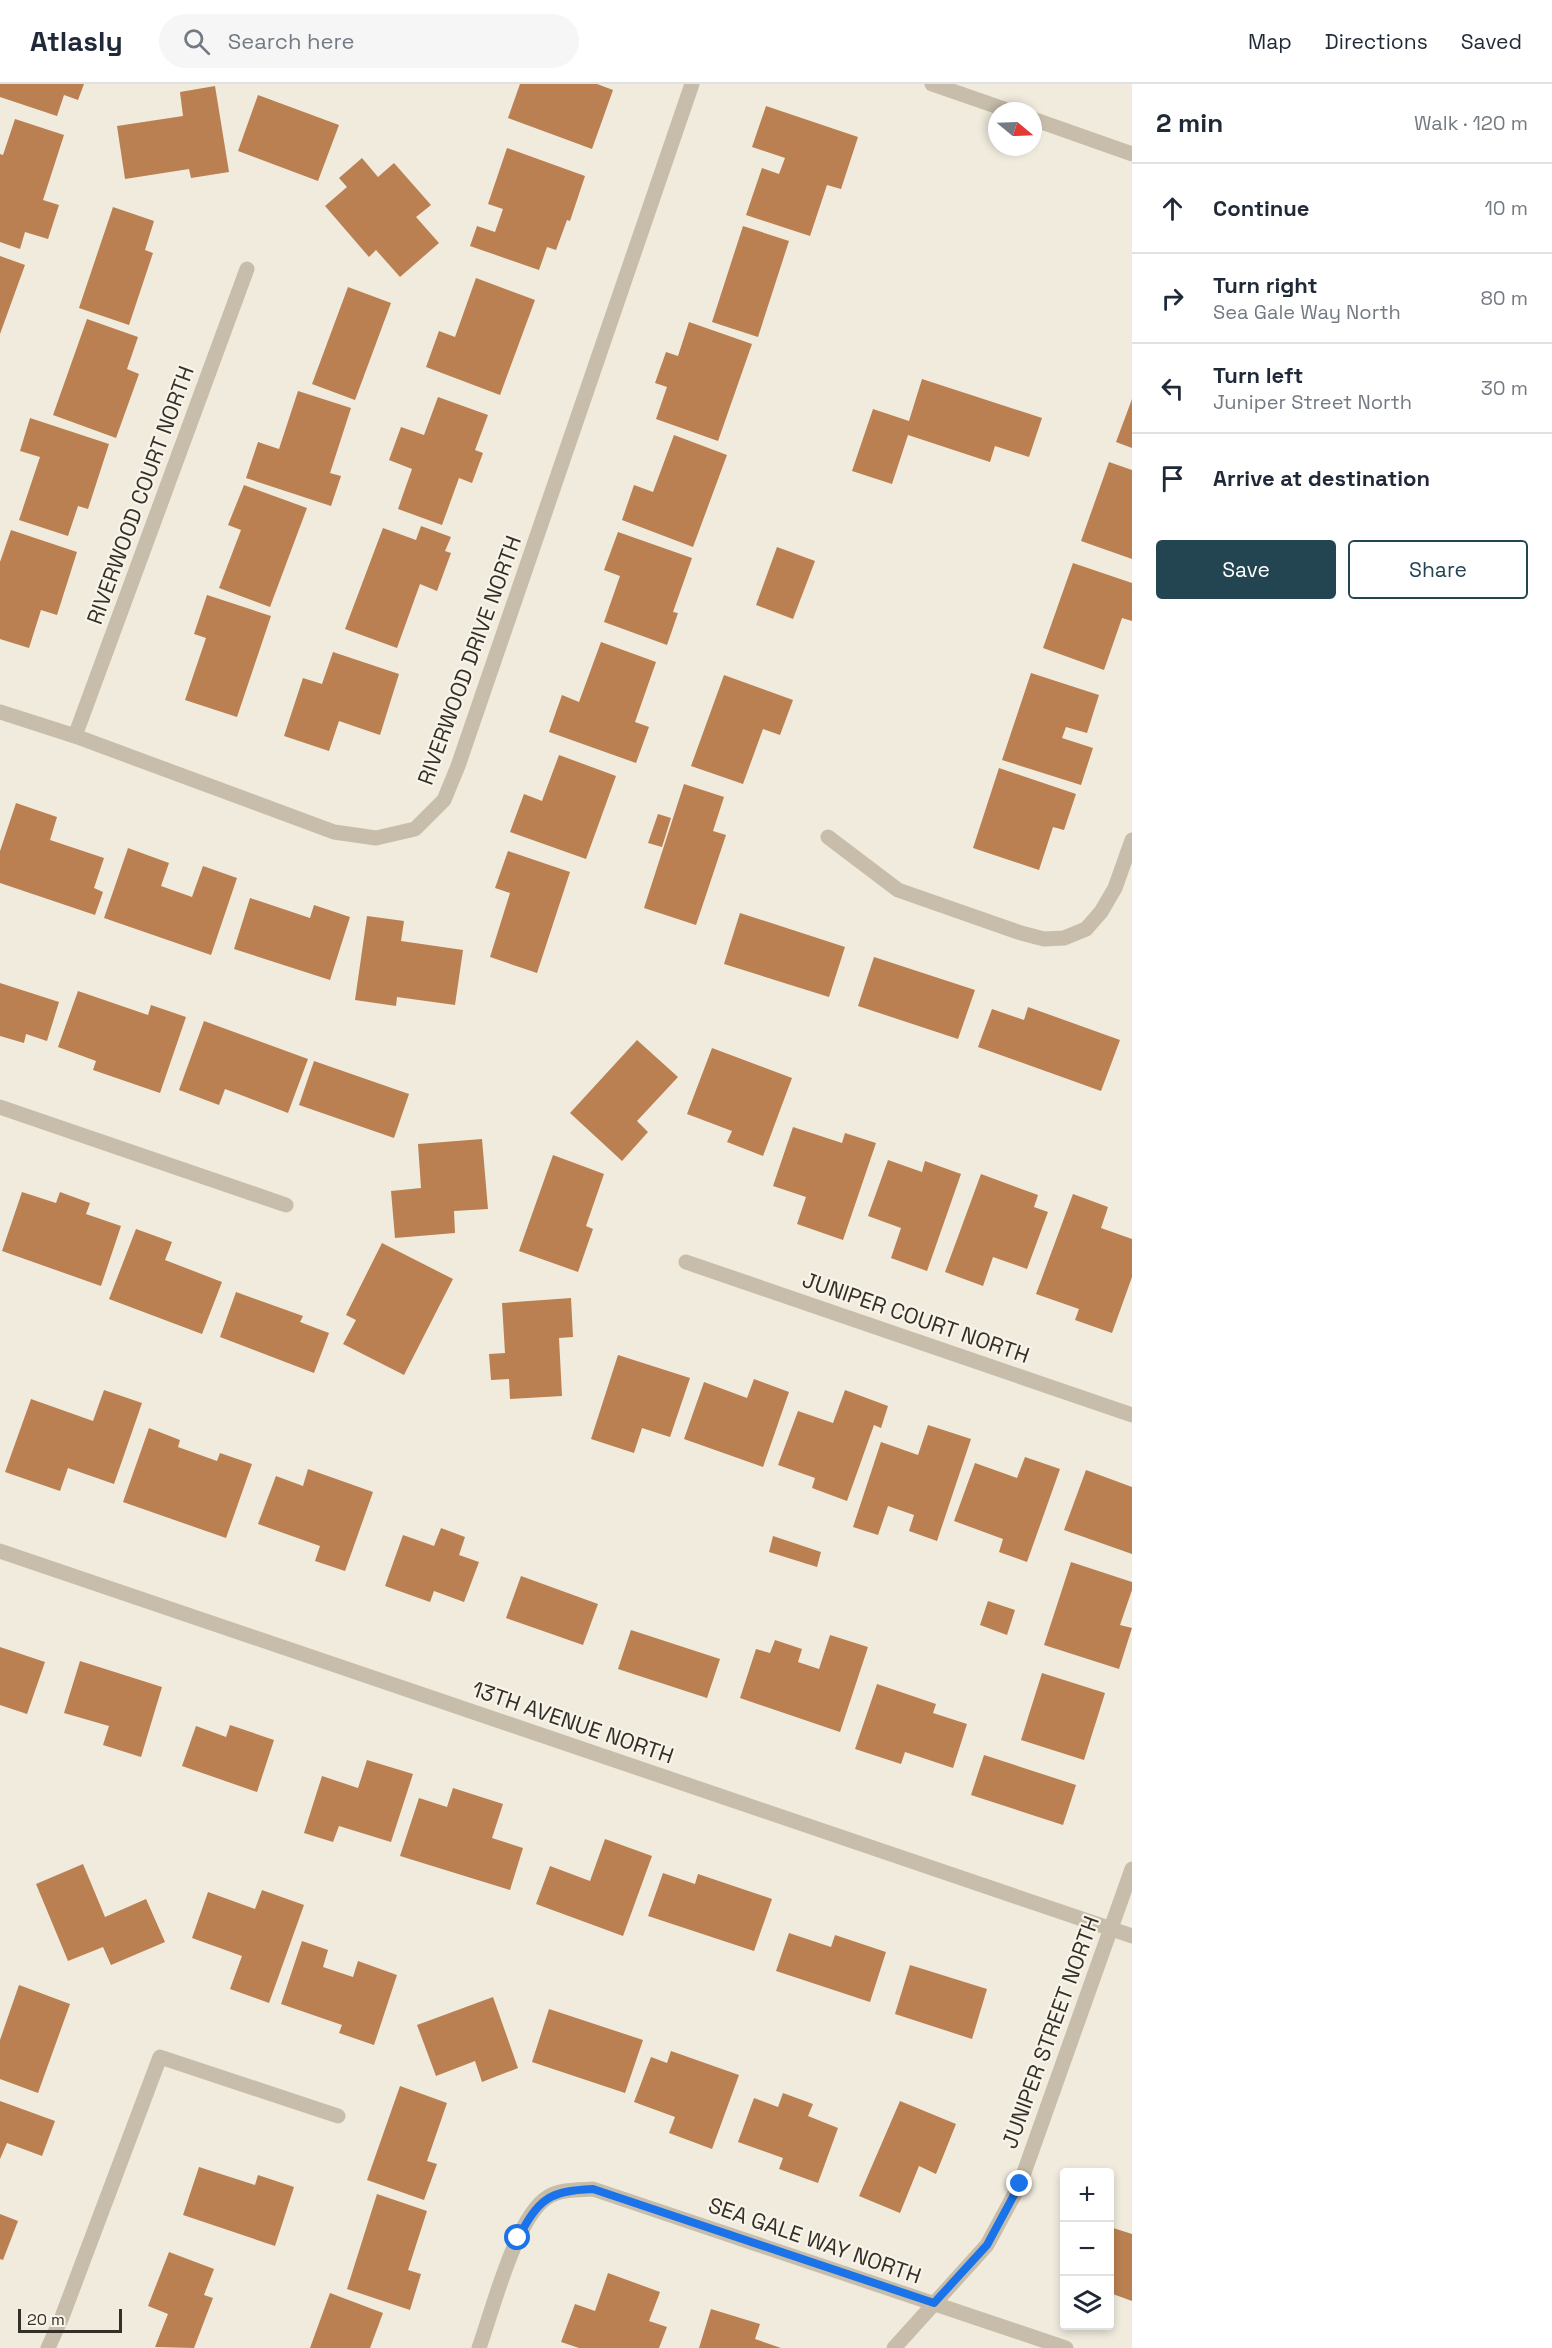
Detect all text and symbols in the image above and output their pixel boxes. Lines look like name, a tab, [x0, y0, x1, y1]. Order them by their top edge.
search box	[159, 14, 579, 68]
text: Atlasly	[30, 23, 123, 59]
icon: search	[180, 25, 213, 58]
text: Search here	[228, 27, 354, 55]
text: Map	[1248, 28, 1292, 55]
text: Directions	[1325, 28, 1428, 55]
text: Saved	[1461, 28, 1522, 55]
north arrow	[988, 102, 1042, 156]
text: 2 min	[1156, 106, 1223, 140]
text: Walk · 120 m	[1414, 110, 1528, 136]
icon: ahead	[1156, 192, 1189, 225]
text: Continue	[1213, 194, 1309, 222]
text: 10 m	[1484, 195, 1528, 221]
text: Turn right	[1213, 271, 1318, 299]
icon: right	[1156, 282, 1189, 315]
text: 80 m	[1480, 285, 1528, 311]
text: Sea Gale Way North	[1213, 299, 1401, 325]
text: Turn left	[1213, 361, 1303, 389]
street label: RIVERWOOD COURT NORTH	[80, 362, 200, 628]
icon: left	[1156, 372, 1189, 405]
text: 30 m	[1481, 375, 1528, 401]
text: Juniper Street North	[1213, 389, 1412, 415]
icon: arrive	[1156, 462, 1189, 495]
text: Arrive at destination	[1213, 464, 1430, 492]
street label: RIVERWOOD DRIVE NORTH	[411, 532, 527, 788]
button: Save	[1156, 540, 1336, 599]
button: Share	[1348, 540, 1528, 599]
street label: JUNIPER COURT NORTH	[799, 1265, 1033, 1369]
street label: 13TH AVENUE NORTH	[468, 1674, 678, 1770]
street label: JUNIPER STREET NORTH	[995, 1912, 1105, 2152]
map controls	[1060, 2168, 1114, 2330]
button: +	[1060, 2168, 1114, 2222]
route end	[1006, 2170, 1032, 2196]
street label: SEA GALE WAY NORTH	[705, 2190, 925, 2290]
button: −	[1060, 2222, 1114, 2276]
route start	[504, 2224, 530, 2250]
button: layers	[1060, 2276, 1114, 2330]
scale bar	[18, 2306, 122, 2334]
text: 20 m	[27, 2309, 65, 2330]

